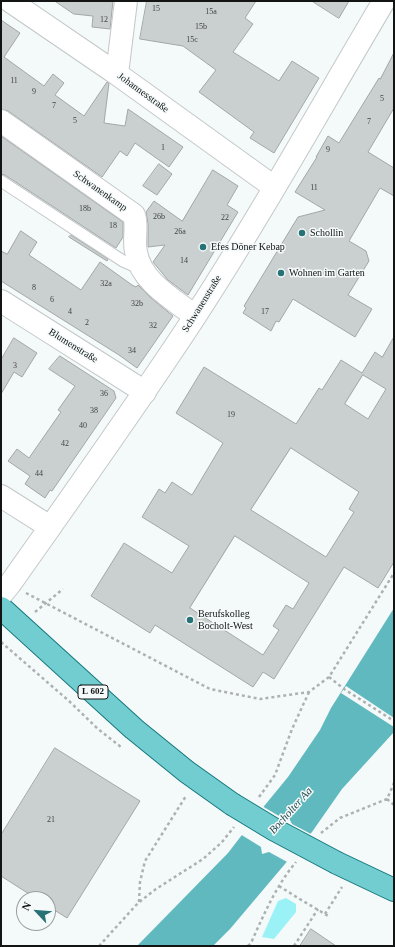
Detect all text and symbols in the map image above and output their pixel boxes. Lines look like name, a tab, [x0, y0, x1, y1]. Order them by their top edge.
house number: 15	[152, 4, 160, 14]
house number: 15a	[205, 7, 217, 17]
house number: 12	[100, 15, 108, 25]
house number: 15b	[195, 22, 207, 32]
house number: 15c	[186, 35, 198, 45]
street label: Johannesstraße	[115, 70, 171, 116]
house number: 11	[10, 76, 18, 86]
house number: 9	[32, 87, 36, 97]
house number: 5	[380, 94, 384, 104]
house number: 7	[52, 101, 56, 111]
house number: 5	[73, 116, 77, 126]
house number: 7	[367, 117, 371, 127]
house number: 1	[161, 143, 165, 153]
house number: 9	[326, 145, 330, 155]
street label: Schwanenkamp	[71, 168, 129, 214]
house number: 11	[310, 183, 318, 193]
house number: 18b	[79, 204, 91, 214]
house number: 26b	[153, 212, 165, 222]
house number: 22	[221, 213, 229, 223]
house number: 18	[109, 221, 117, 231]
house number: 26a	[174, 227, 186, 237]
place label: Schollin	[310, 227, 343, 239]
marker: Schollin	[297, 228, 307, 238]
place label: Efes Döner Kebap	[211, 241, 285, 253]
marker: Efes Döner Kebap	[198, 242, 208, 252]
house number: 14	[180, 256, 188, 266]
place label: Wohnen im Garten	[289, 267, 365, 279]
marker: Wohnen im Garten	[276, 268, 286, 278]
street label: Schwanenstraße	[180, 273, 224, 335]
house number: 32a	[100, 279, 112, 289]
house number: 8	[32, 283, 36, 293]
house number: 6	[50, 295, 54, 305]
house number: 32b	[131, 299, 143, 309]
house number: 4	[68, 307, 72, 317]
house number: 17	[261, 307, 269, 317]
house number: 2	[85, 318, 89, 328]
house number: 32	[149, 321, 157, 331]
street label: Blumenstraße	[46, 326, 100, 366]
house number: 34	[128, 346, 136, 356]
house number: 3	[13, 361, 17, 371]
house number: 36	[100, 389, 108, 399]
house number: 38	[90, 406, 98, 416]
house number: 19	[227, 410, 235, 420]
house number: 40	[79, 421, 87, 431]
house number: 42	[61, 439, 69, 449]
house number: 44	[35, 469, 43, 479]
place label: Berufskolleg Bocholt-West	[198, 608, 253, 632]
marker: Berufskolleg Bocholt-West	[185, 615, 195, 625]
road number: L 602	[78, 685, 108, 699]
water label: Bocholter Aa	[267, 785, 315, 837]
house number: 21	[47, 815, 55, 825]
north arrow	[16, 891, 56, 931]
text: N	[19, 900, 33, 912]

